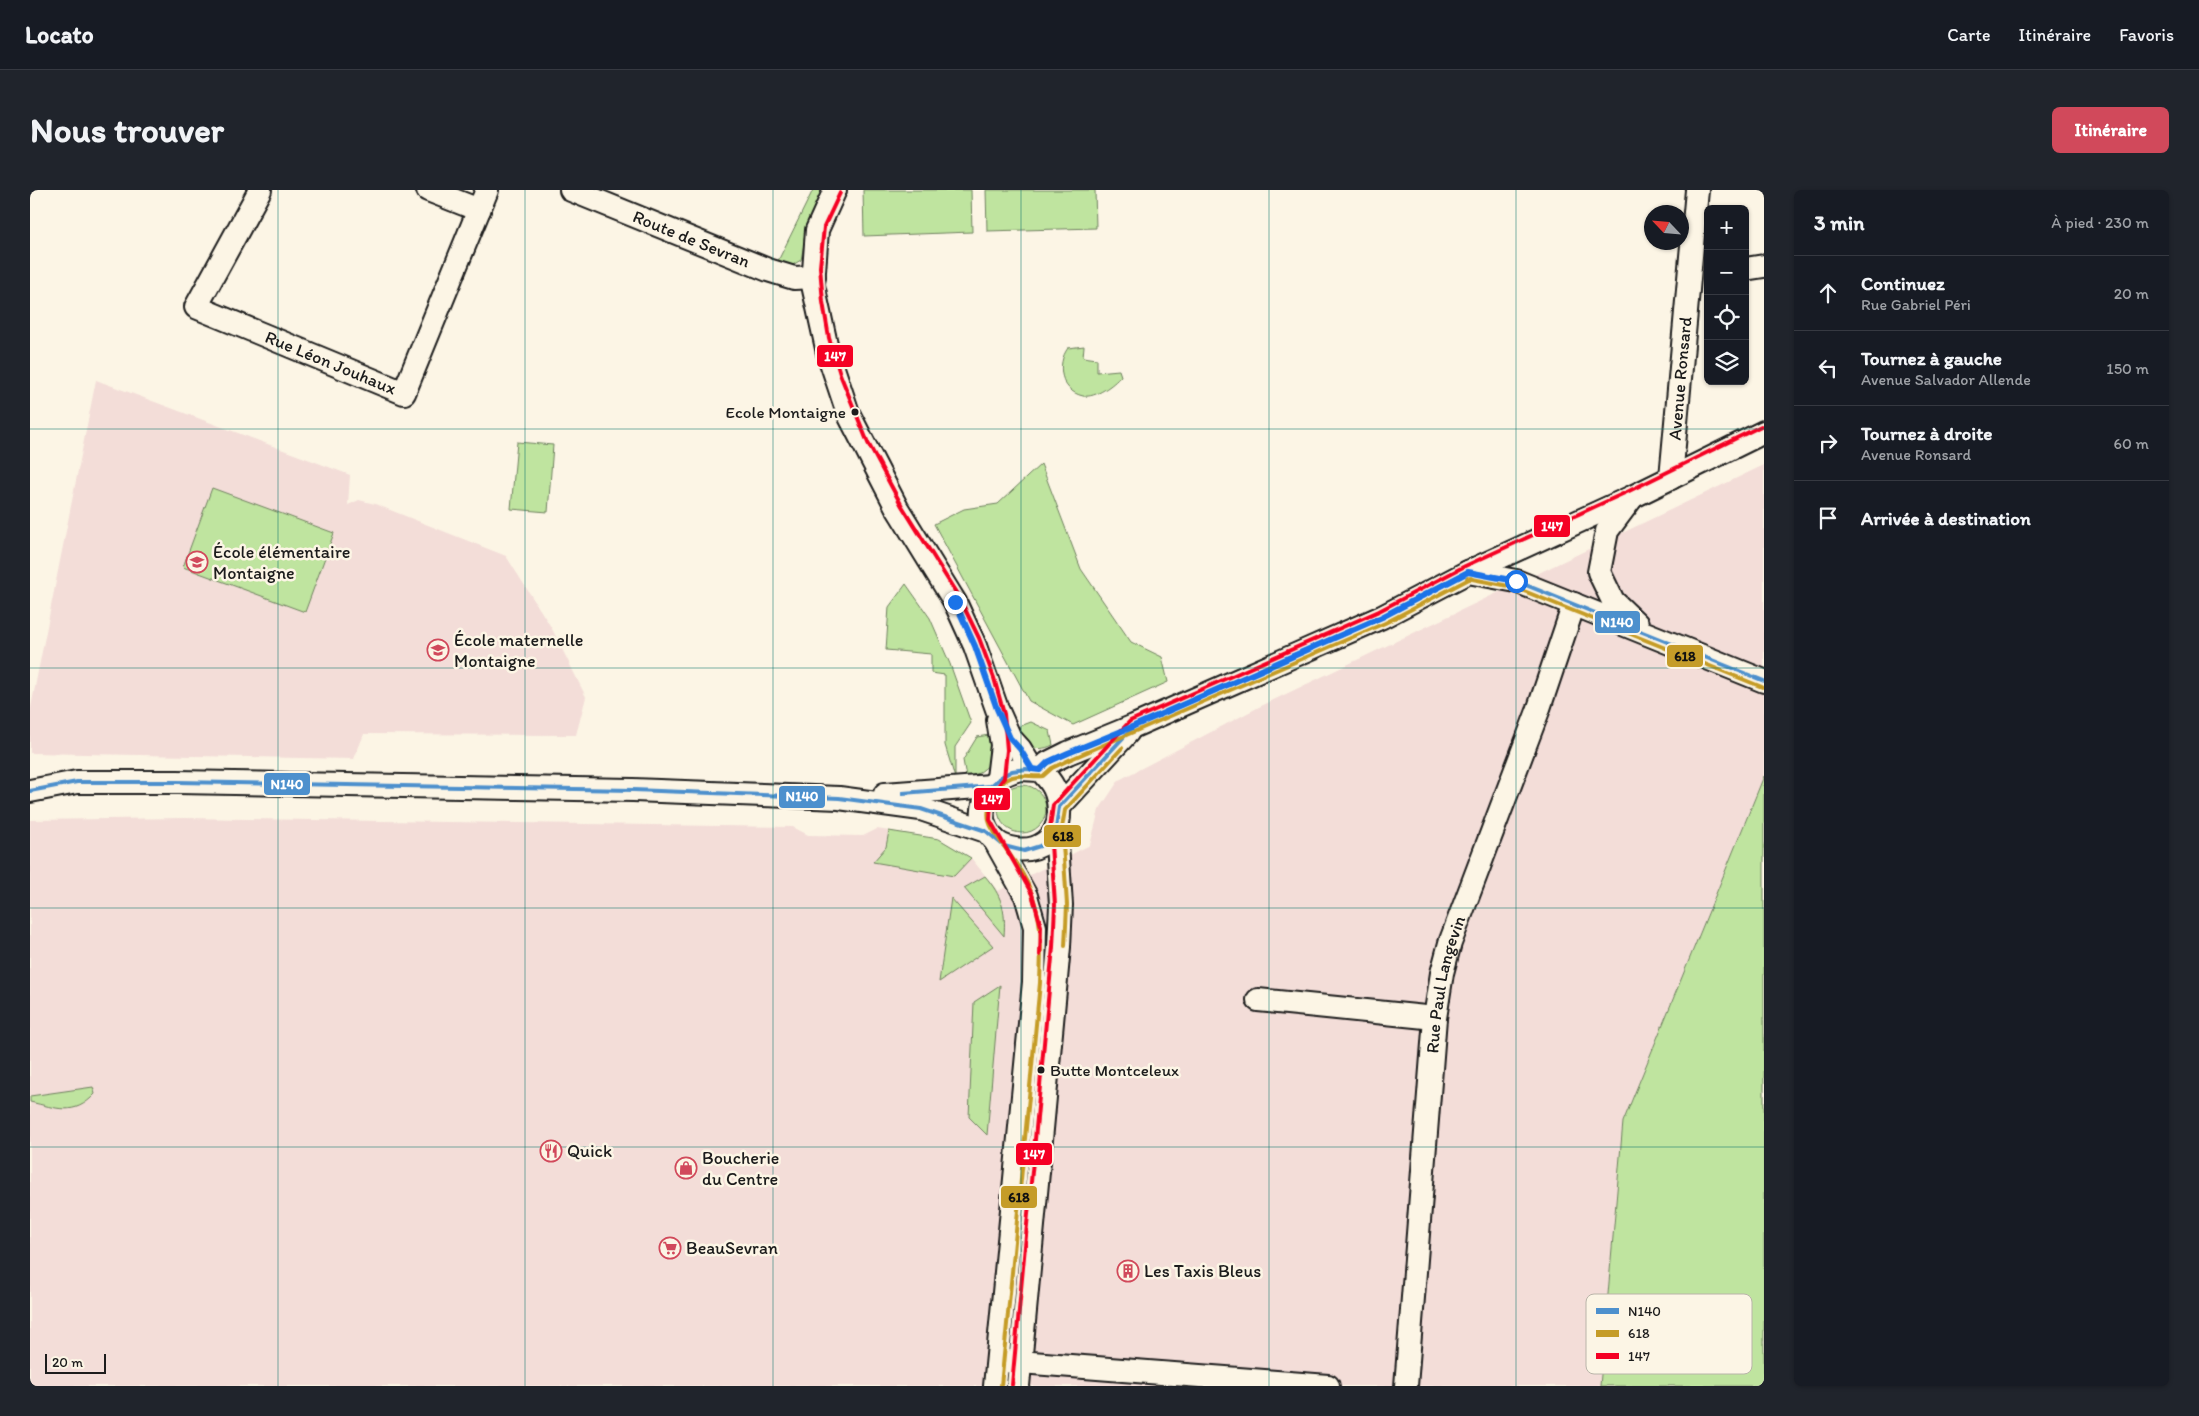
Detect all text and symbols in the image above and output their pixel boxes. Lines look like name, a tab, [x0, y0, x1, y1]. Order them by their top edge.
text: Locato	[25, 20, 94, 49]
text: Carte	[1947, 24, 1991, 46]
text: Itinéraire	[2019, 24, 2091, 46]
text: Favoris	[2119, 24, 2174, 46]
button: Itinéraire	[2052, 107, 2169, 153]
text: Nous trouver	[30, 109, 224, 151]
street label: Route de Sevran	[630, 205, 754, 273]
north arrow	[1644, 205, 1689, 250]
map controls	[1704, 205, 1749, 385]
button: +	[1704, 205, 1749, 250]
text: 3 min	[1814, 210, 1864, 235]
text: À pied · 230 m	[2051, 213, 2149, 232]
button: −	[1704, 250, 1749, 295]
text: Continuez	[1861, 272, 1945, 295]
icon: ahead	[1814, 279, 1842, 307]
text: 20 m	[2114, 284, 2149, 303]
button: locate	[1704, 295, 1749, 340]
text: Rue Gabriel Péri	[1861, 295, 1971, 314]
street label: Avenue Ronsard	[1663, 315, 1697, 441]
street label: Rue Léon Jouhaux	[262, 326, 399, 400]
button: layers	[1704, 340, 1749, 385]
line badge: 147	[816, 344, 854, 368]
text: Tournez à gauche	[1861, 347, 2002, 370]
text: 147	[824, 348, 846, 365]
icon: left	[1814, 354, 1842, 382]
text: 150 m	[2106, 359, 2149, 378]
text: Avenue Salvador Allende	[1861, 370, 2031, 389]
place label: Ecole Montaigne	[726, 402, 846, 422]
marker: Ecole Montaigne	[850, 407, 860, 417]
text: Tournez à droite	[1861, 422, 1993, 445]
icon: right	[1814, 429, 1842, 457]
text: 60 m	[2114, 434, 2149, 453]
text: Avenue Ronsard	[1861, 445, 1971, 464]
icon: arrive	[1814, 504, 1842, 532]
text: Arrivée à destination	[1861, 507, 2031, 530]
line badge: 147	[1533, 514, 1571, 538]
text: 147	[1541, 518, 1563, 535]
place label: École élémentaire Montaigne	[213, 541, 351, 584]
school or university icon: École élémentaire Montaigne	[185, 550, 209, 574]
route start	[1505, 570, 1528, 593]
route end	[944, 591, 967, 614]
line badge: N140	[1594, 610, 1641, 634]
text: N140	[1601, 614, 1634, 631]
place label: École maternelle Montaigne	[454, 629, 584, 672]
school or university icon: École maternelle Montaigne	[426, 638, 450, 662]
line badge: 618	[1666, 644, 1704, 668]
text: 618	[1674, 648, 1696, 665]
line badge: N140	[263, 772, 311, 796]
text: N140	[271, 776, 304, 793]
line badge: N140	[778, 785, 826, 809]
line badge: 147	[973, 787, 1011, 811]
text: N140	[786, 788, 819, 805]
text: 147	[981, 791, 1003, 808]
line badge: 618	[1043, 824, 1082, 848]
text: 618	[1052, 828, 1074, 845]
street label: Rue Paul Langevin	[1421, 912, 1470, 1054]
place label: Butte Montceleux	[1050, 1060, 1179, 1080]
marker: Butte Montceleux	[1036, 1065, 1046, 1075]
restaurant icon: Quick	[539, 1139, 563, 1163]
place label: Quick	[567, 1140, 612, 1162]
line badge: 147	[1015, 1142, 1053, 1166]
text: 147	[1023, 1146, 1045, 1163]
place label: Boucherie du Centre	[702, 1147, 779, 1190]
shop icon: Boucherie du Centre	[674, 1156, 698, 1180]
line badge: 618	[1000, 1185, 1038, 1209]
text: 618	[1008, 1189, 1030, 1206]
supermarket icon: BeauSevran	[658, 1236, 682, 1260]
place label: BeauSevran	[686, 1237, 778, 1259]
building icon: Les Taxis Bleus	[1116, 1259, 1140, 1283]
place label: Les Taxis Bleus	[1144, 1260, 1261, 1282]
legend	[1586, 1294, 1752, 1374]
text: N140	[1628, 1303, 1661, 1320]
text: 618	[1628, 1325, 1650, 1342]
text: 147	[1628, 1348, 1650, 1365]
scale bar	[45, 1351, 106, 1374]
text: 20 m	[52, 1354, 83, 1371]

